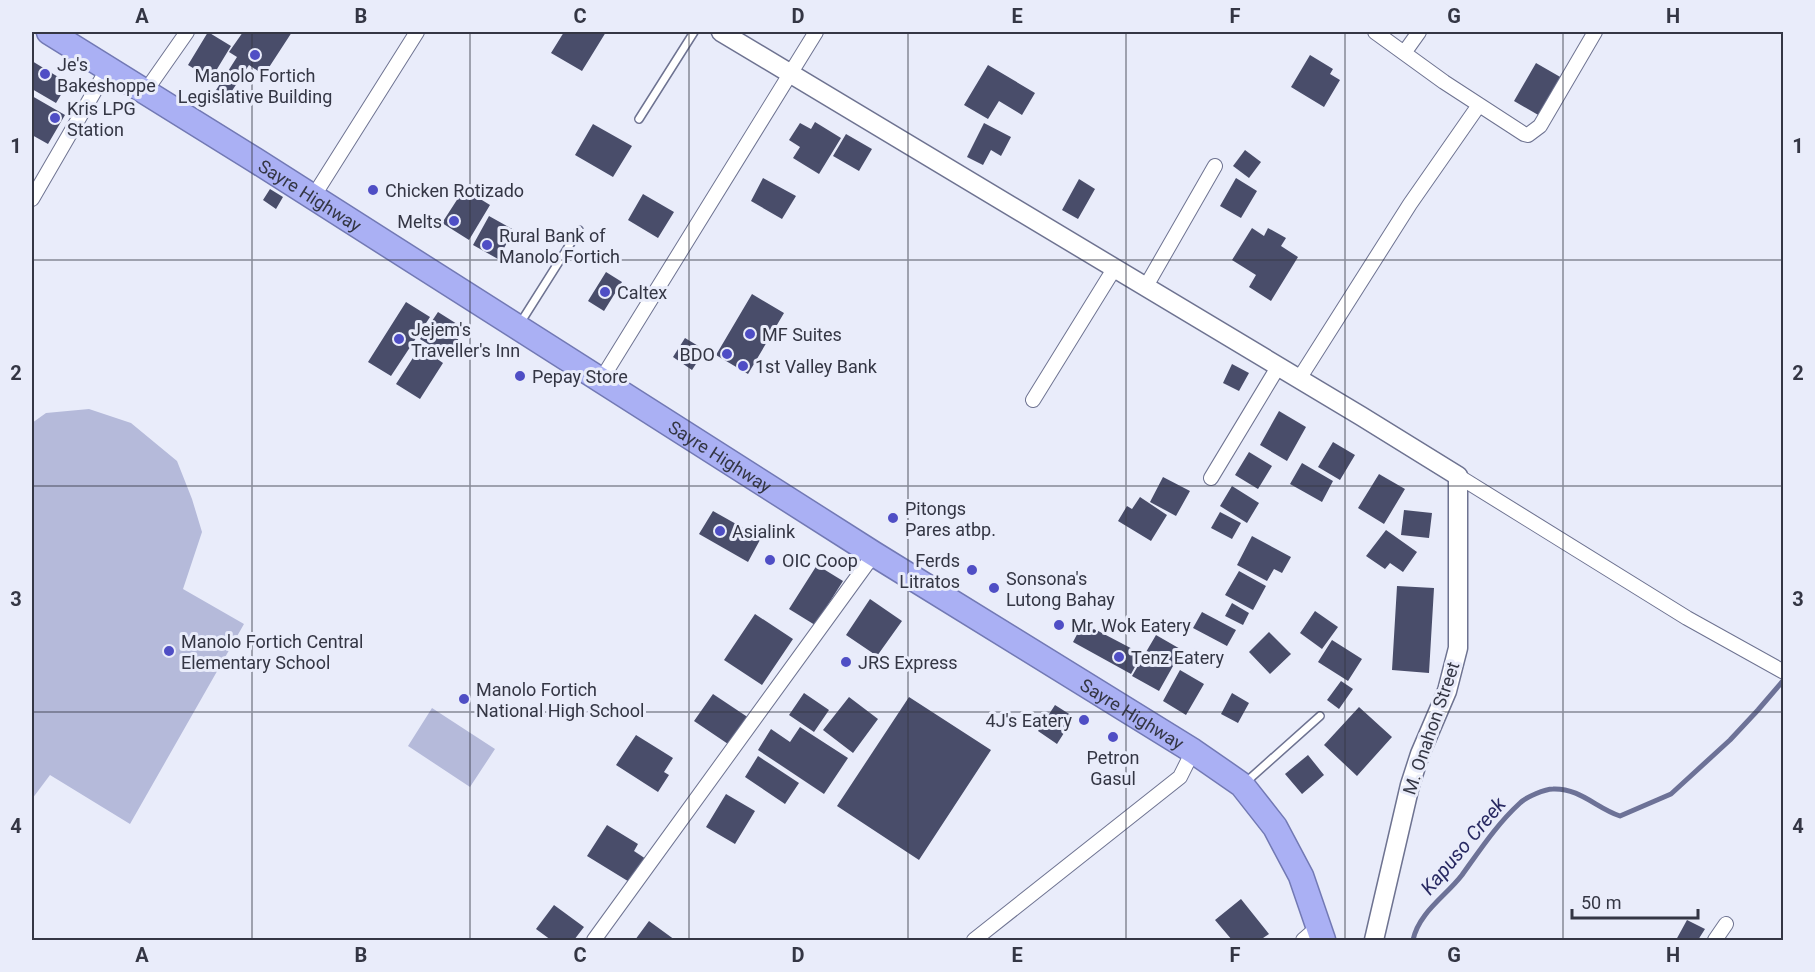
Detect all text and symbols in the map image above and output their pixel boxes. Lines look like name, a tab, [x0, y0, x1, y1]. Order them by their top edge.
text: A	[135, 4, 149, 28]
text: B	[355, 4, 367, 28]
text: C	[573, 4, 587, 28]
text: D	[792, 4, 805, 28]
text: E	[1011, 4, 1023, 28]
text: F	[1230, 4, 1241, 28]
text: G	[1447, 4, 1461, 28]
text: H	[1666, 4, 1680, 28]
marker: Manolo Fortich Legislative Building	[248, 48, 262, 62]
place label: Je's Bakeshoppe	[57, 54, 156, 96]
place label: Manolo Fortich Legislative Building	[178, 65, 332, 107]
marker: Je's Bakeshoppe	[38, 67, 52, 81]
place label: Kris LPG Station	[67, 98, 136, 140]
marker: Kris LPG Station	[48, 111, 62, 125]
text: 1	[10, 134, 22, 158]
text: 1	[1792, 134, 1804, 158]
street label: Sayre Highway	[255, 155, 366, 236]
place label: Chicken Rotizado	[385, 180, 524, 201]
marker: Chicken Rotizado	[366, 183, 380, 197]
place label: Melts	[397, 211, 442, 232]
marker: Melts	[447, 214, 461, 228]
place label: Rural Bank of Manolo Fortich	[499, 225, 620, 267]
marker: Rural Bank of Manolo Fortich	[480, 238, 494, 252]
place label: Caltex	[617, 282, 667, 303]
marker: Caltex	[598, 285, 612, 299]
place label: Jejem's Traveller's Inn	[411, 319, 520, 361]
place label: MF Suites	[762, 324, 842, 345]
marker: MF Suites	[743, 327, 757, 341]
marker: Jejem's Traveller's Inn	[392, 332, 406, 346]
place label: BDO	[680, 344, 715, 365]
marker: BDO	[720, 347, 734, 361]
place label: 1st Valley Bank	[755, 356, 878, 377]
marker: 1st Valley Bank	[736, 359, 750, 373]
text: 2	[10, 361, 22, 385]
text: 2	[1792, 361, 1804, 385]
place label: Pepay Store	[532, 366, 628, 387]
marker: Pepay Store	[513, 369, 527, 383]
street label: Sayre Highway	[665, 416, 776, 497]
place label: Pitongs Pares atbp.	[905, 498, 996, 540]
marker: Pitongs Pares atbp.	[886, 511, 900, 525]
place label: Asialink	[732, 521, 796, 542]
marker: Asialink	[713, 524, 727, 538]
place label: OIC Coop	[782, 550, 858, 571]
place label: Ferds Litratos	[899, 550, 960, 592]
marker: OIC Coop	[763, 553, 777, 567]
marker: Ferds Litratos	[965, 563, 979, 577]
place label: Sonsona's Lutong Bahay	[1006, 568, 1115, 610]
marker: Sonsona's Lutong Bahay	[987, 581, 1001, 595]
text: 3	[10, 587, 22, 611]
text: 3	[1792, 587, 1804, 611]
place label: Mr. Wok Eatery	[1071, 615, 1191, 636]
marker: Mr. Wok Eatery	[1052, 618, 1066, 632]
place label: Manolo Fortich Central Elementary School	[181, 631, 363, 673]
marker: Manolo Fortich Central Elementary School	[162, 644, 176, 658]
place label: Tenz Eatery	[1131, 647, 1224, 668]
marker: Tenz Eatery	[1112, 650, 1126, 664]
place label: JRS Express	[858, 652, 958, 673]
marker: JRS Express	[839, 655, 853, 669]
street label: M. Onahon Street	[1398, 659, 1464, 797]
street label: Sayre Highway	[1077, 674, 1188, 754]
place label: Manolo Fortich National High School	[476, 679, 644, 721]
marker: Manolo Fortich National High School	[457, 692, 471, 706]
place label: 4J's Eatery	[986, 710, 1072, 731]
marker: 4J's Eatery	[1077, 713, 1091, 727]
marker: Petron Gasul	[1106, 730, 1120, 744]
place label: Petron Gasul	[1087, 747, 1139, 789]
water label: Kapuso Creek	[1415, 792, 1511, 900]
text: 4	[10, 814, 22, 838]
text: 4	[1792, 814, 1804, 838]
scale bar	[1572, 882, 1698, 920]
text: 50 m	[1581, 892, 1621, 913]
text: A	[135, 943, 149, 967]
text: B	[355, 943, 367, 967]
text: C	[573, 943, 587, 967]
text: D	[792, 943, 805, 967]
text: E	[1011, 943, 1023, 967]
text: F	[1230, 943, 1241, 967]
text: G	[1447, 943, 1461, 967]
text: H	[1666, 943, 1680, 967]

